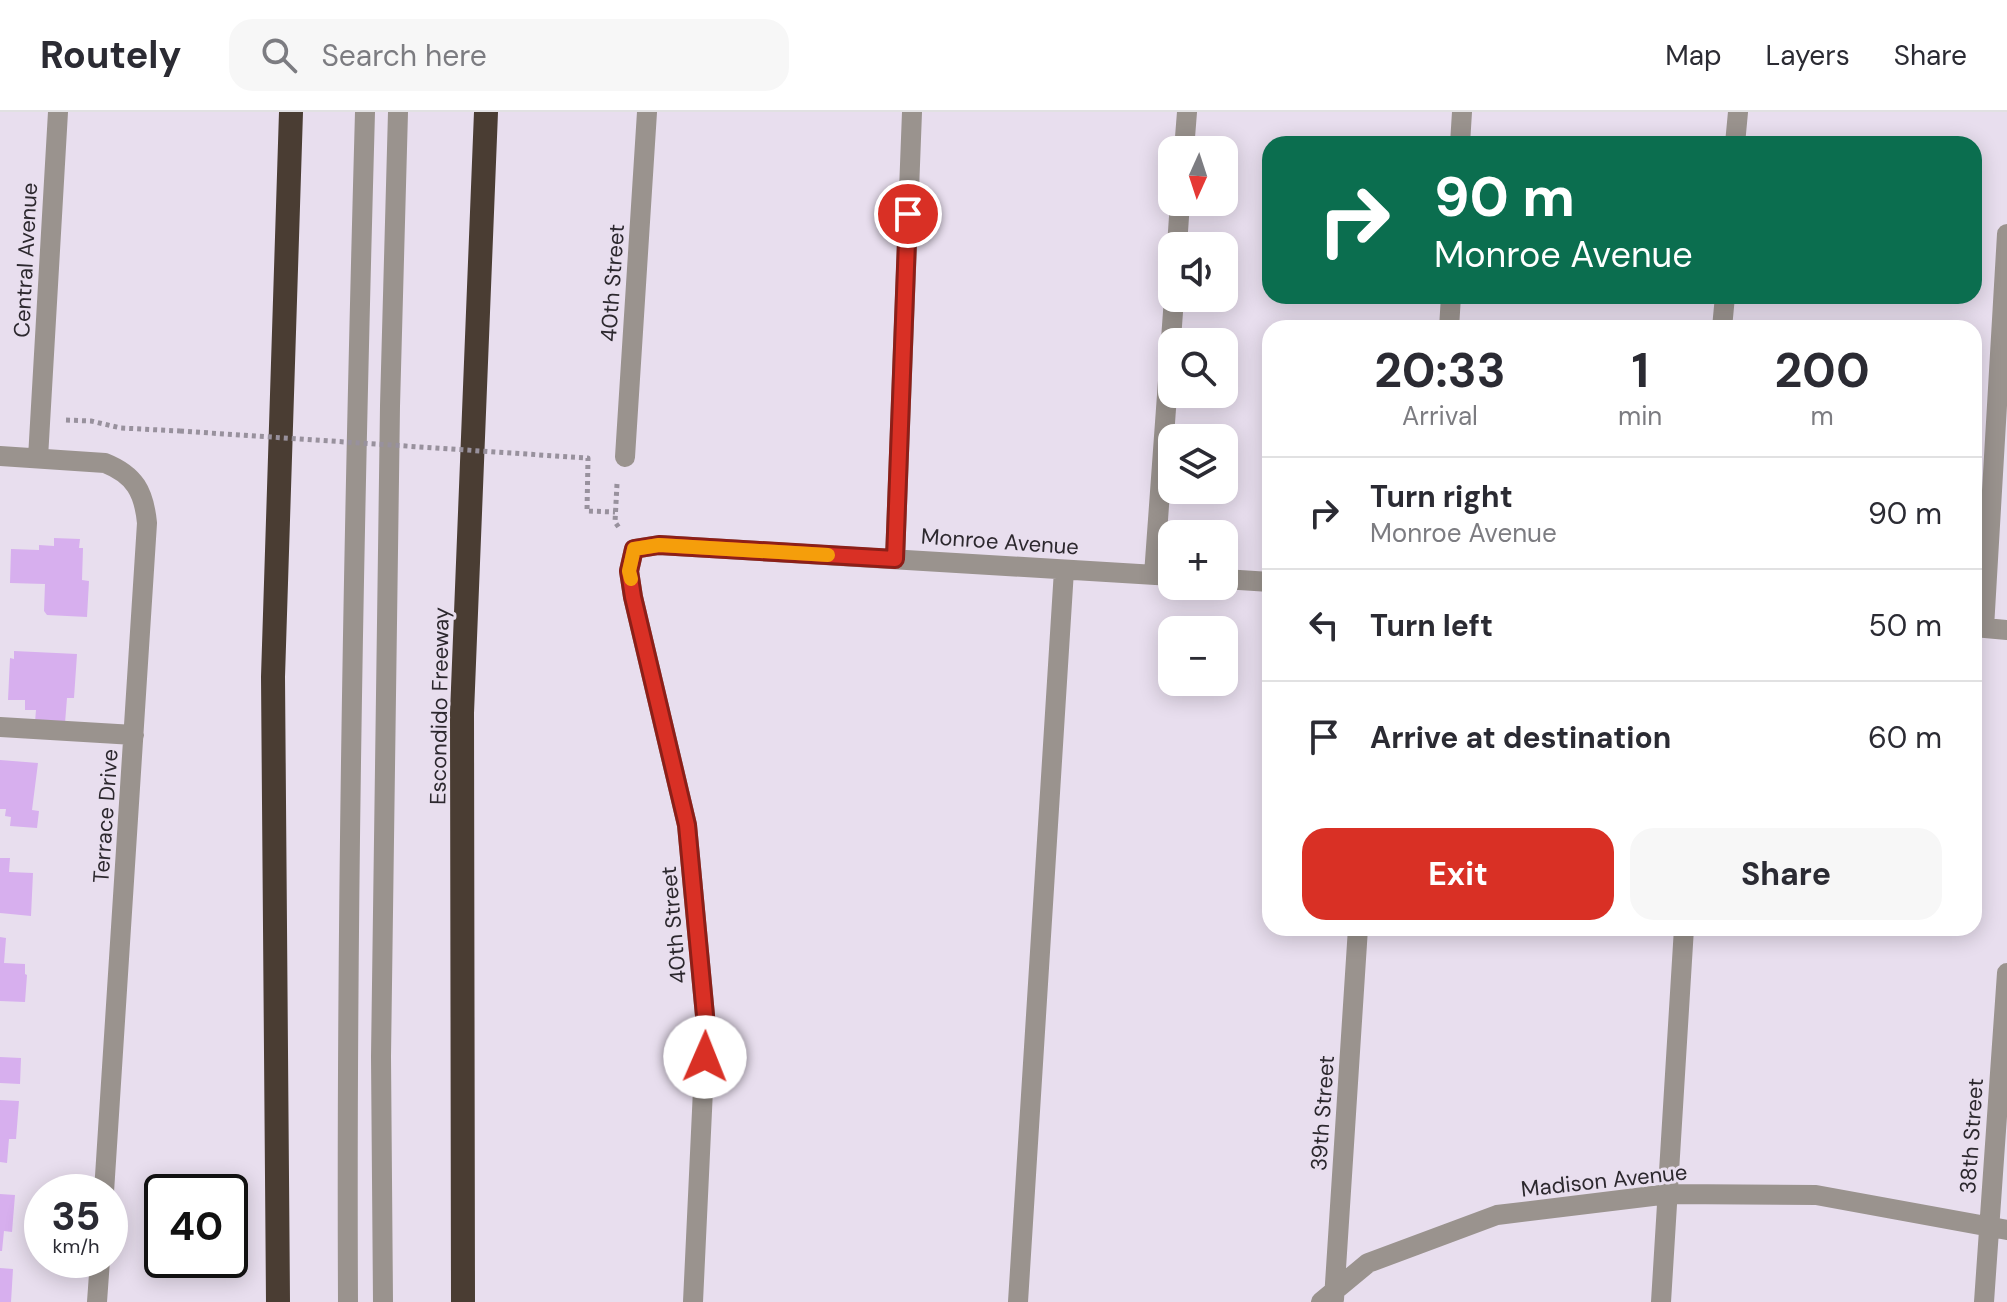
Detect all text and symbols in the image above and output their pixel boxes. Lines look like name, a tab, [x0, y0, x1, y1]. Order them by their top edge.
search box	[229, 19, 789, 91]
text: Routely	[40, 30, 181, 80]
icon: search	[257, 33, 301, 77]
text: Search here	[321, 36, 487, 75]
text: Map	[1665, 37, 1722, 74]
text: Layers	[1766, 37, 1850, 74]
text: Share	[1894, 37, 1967, 74]
north arrow	[1158, 136, 1238, 216]
map controls	[1158, 136, 1238, 696]
text: 90 m	[1434, 160, 1575, 233]
icon: right	[1302, 168, 1406, 272]
pin	[874, 180, 942, 248]
street label: Central Avenue	[7, 182, 44, 338]
icon: arrive	[886, 192, 930, 236]
street label: 40th Street	[594, 223, 631, 343]
text: Monroe Avenue	[1434, 231, 1693, 278]
button: sound	[1158, 232, 1238, 312]
button: search	[1158, 328, 1238, 408]
text: 20:33	[1374, 339, 1506, 402]
text: 1	[1631, 339, 1649, 402]
text: 200	[1775, 339, 1870, 402]
text: Arrival	[1402, 399, 1478, 433]
text: min	[1618, 399, 1662, 433]
text: m	[1811, 399, 1834, 433]
button: layers	[1158, 424, 1238, 504]
text: Turn right	[1370, 477, 1513, 516]
icon: right	[1302, 491, 1346, 535]
text: 90 m	[1868, 494, 1942, 533]
text: Monroe Avenue	[1370, 516, 1557, 550]
button: +	[1158, 520, 1238, 600]
street label: Monroe Avenue	[920, 522, 1080, 561]
icon: left	[1302, 603, 1346, 647]
text: Turn left	[1370, 606, 1493, 645]
text: 50 m	[1868, 606, 1942, 645]
street label: Escondido Freeway	[423, 607, 456, 805]
button: −	[1158, 616, 1238, 696]
icon: arrive	[1302, 715, 1346, 759]
text: Arrive at destination	[1370, 718, 1671, 757]
text: 60 m	[1868, 718, 1942, 757]
street label: Terrace Drive	[86, 748, 125, 884]
button: Exit	[1302, 828, 1614, 920]
button: Share	[1630, 828, 1942, 920]
street label: 40th Street	[654, 865, 693, 985]
position arrow	[663, 1015, 747, 1099]
street label: 39th Street	[1304, 1054, 1341, 1172]
street label: 38th Street	[1953, 1077, 1990, 1195]
street label: Madison Avenue	[1520, 1157, 1689, 1204]
speed limit sign: 40	[144, 1174, 248, 1278]
text: 35	[52, 1190, 101, 1242]
text: km/h	[52, 1233, 100, 1259]

